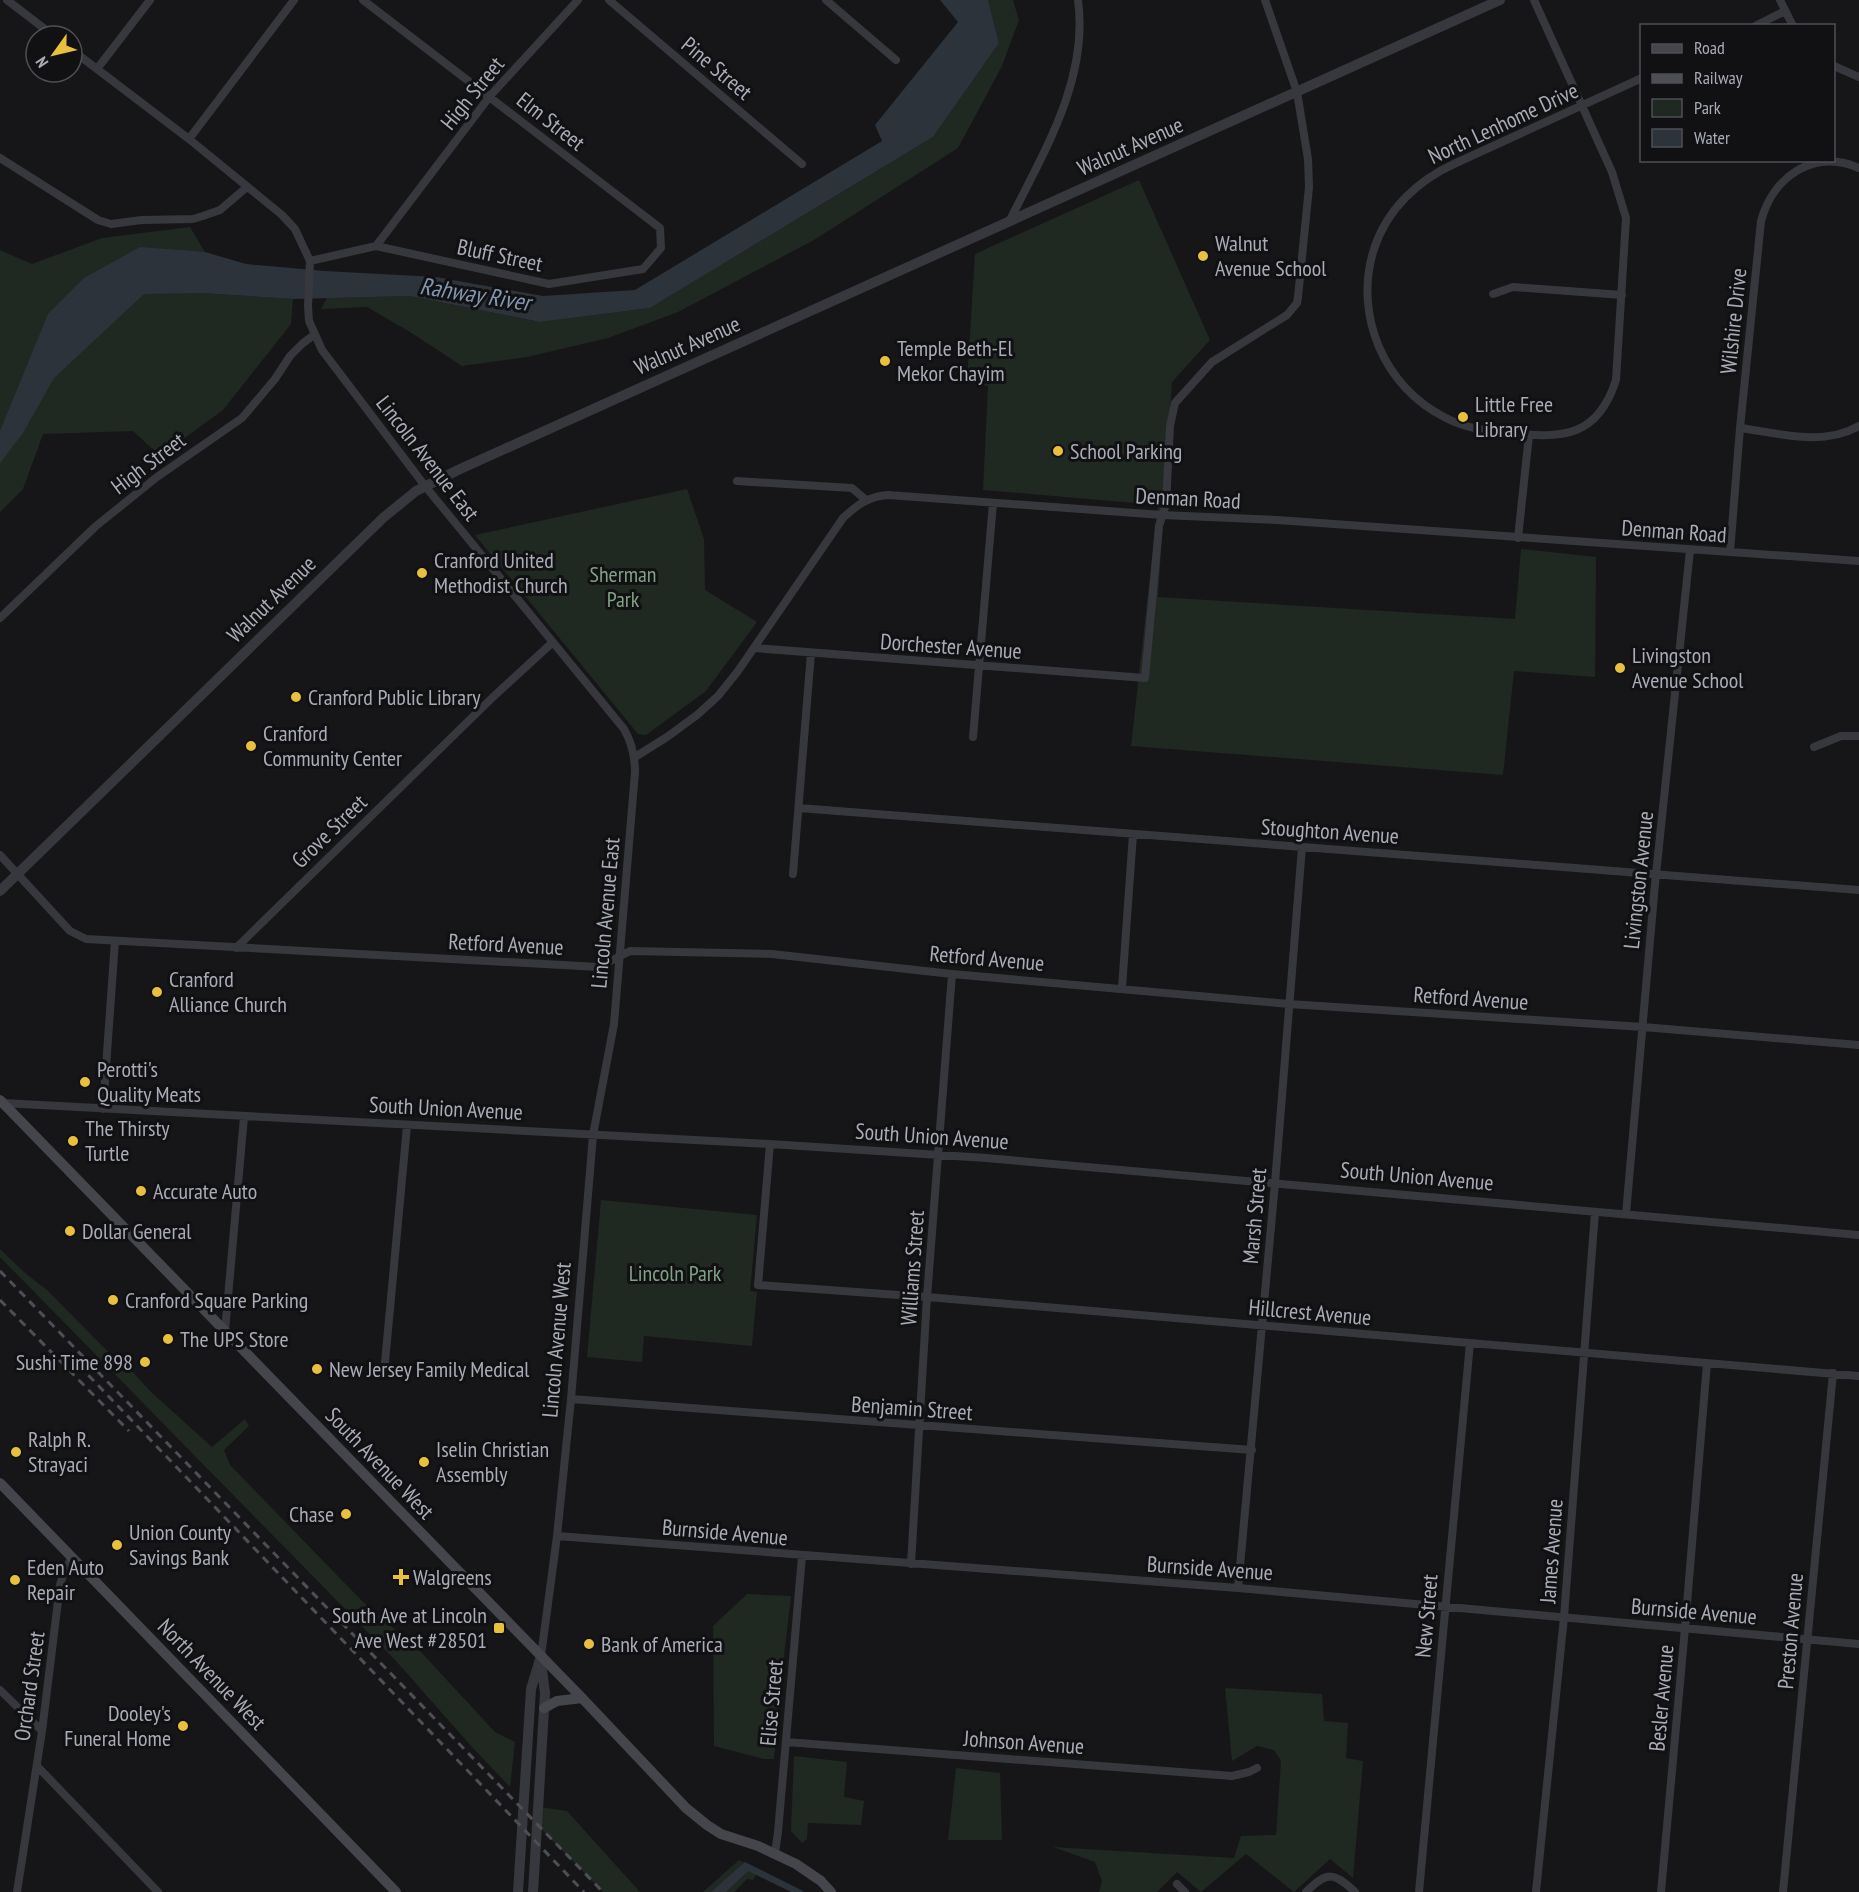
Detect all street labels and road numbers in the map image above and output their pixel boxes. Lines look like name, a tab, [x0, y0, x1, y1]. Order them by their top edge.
street label: Pine Street	[676, 30, 758, 106]
street label: High Street	[434, 51, 510, 135]
street label: North Lenhome Drive	[1423, 76, 1583, 170]
street label: Elm Street	[511, 86, 591, 156]
street label: Walnut Avenue	[1073, 110, 1187, 182]
street label: Bluff Street	[455, 232, 545, 278]
street label: Wilshire Drive	[1714, 267, 1752, 375]
street label: Walnut Avenue	[630, 309, 744, 381]
street label: Lincoln Avenue East	[370, 390, 486, 526]
street label: High Street	[105, 426, 191, 500]
street label: Denman Road	[1135, 481, 1241, 515]
street label: Denman Road	[1621, 513, 1727, 549]
street label: Walnut Avenue	[221, 550, 321, 648]
street label: Dorchester Avenue	[879, 627, 1023, 665]
street label: Grove Street	[285, 788, 373, 874]
street label: Livingston Avenue	[1617, 810, 1659, 950]
street label: Stoughton Avenue	[1260, 812, 1400, 850]
street label: Lincoln Avenue East	[584, 836, 626, 990]
street label: Retford Avenue	[448, 927, 564, 961]
street label: Retford Avenue	[928, 939, 1046, 977]
street label: Retford Avenue	[1413, 980, 1529, 1016]
street label: South Union Avenue	[369, 1090, 523, 1126]
street label: South Union Avenue	[854, 1117, 1010, 1155]
street label: South Union Avenue	[1339, 1155, 1495, 1197]
street label: Marsh Street	[1236, 1167, 1272, 1265]
street label: Williams Street	[894, 1209, 930, 1327]
street label: Lincoln Avenue West	[535, 1261, 577, 1419]
street label: Hillcrest Avenue	[1248, 1293, 1372, 1331]
street label: Benjamin Street	[850, 1390, 974, 1426]
street label: South Avenue West	[320, 1401, 440, 1525]
street label: James Avenue	[1533, 1498, 1569, 1605]
street label: Burnside Avenue	[661, 1513, 789, 1551]
street label: Burnside Avenue	[1146, 1550, 1274, 1586]
street label: Preston Avenue	[1771, 1572, 1809, 1690]
street label: New Street	[1408, 1573, 1444, 1659]
street label: Burnside Avenue	[1630, 1592, 1758, 1630]
street label: North Avenue West	[152, 1612, 272, 1736]
street label: Orchard Street	[7, 1629, 51, 1743]
street label: Besler Avenue	[1642, 1644, 1680, 1752]
street label: Elise Street	[753, 1659, 789, 1747]
street label: Johnson Avenue	[962, 1724, 1085, 1760]

